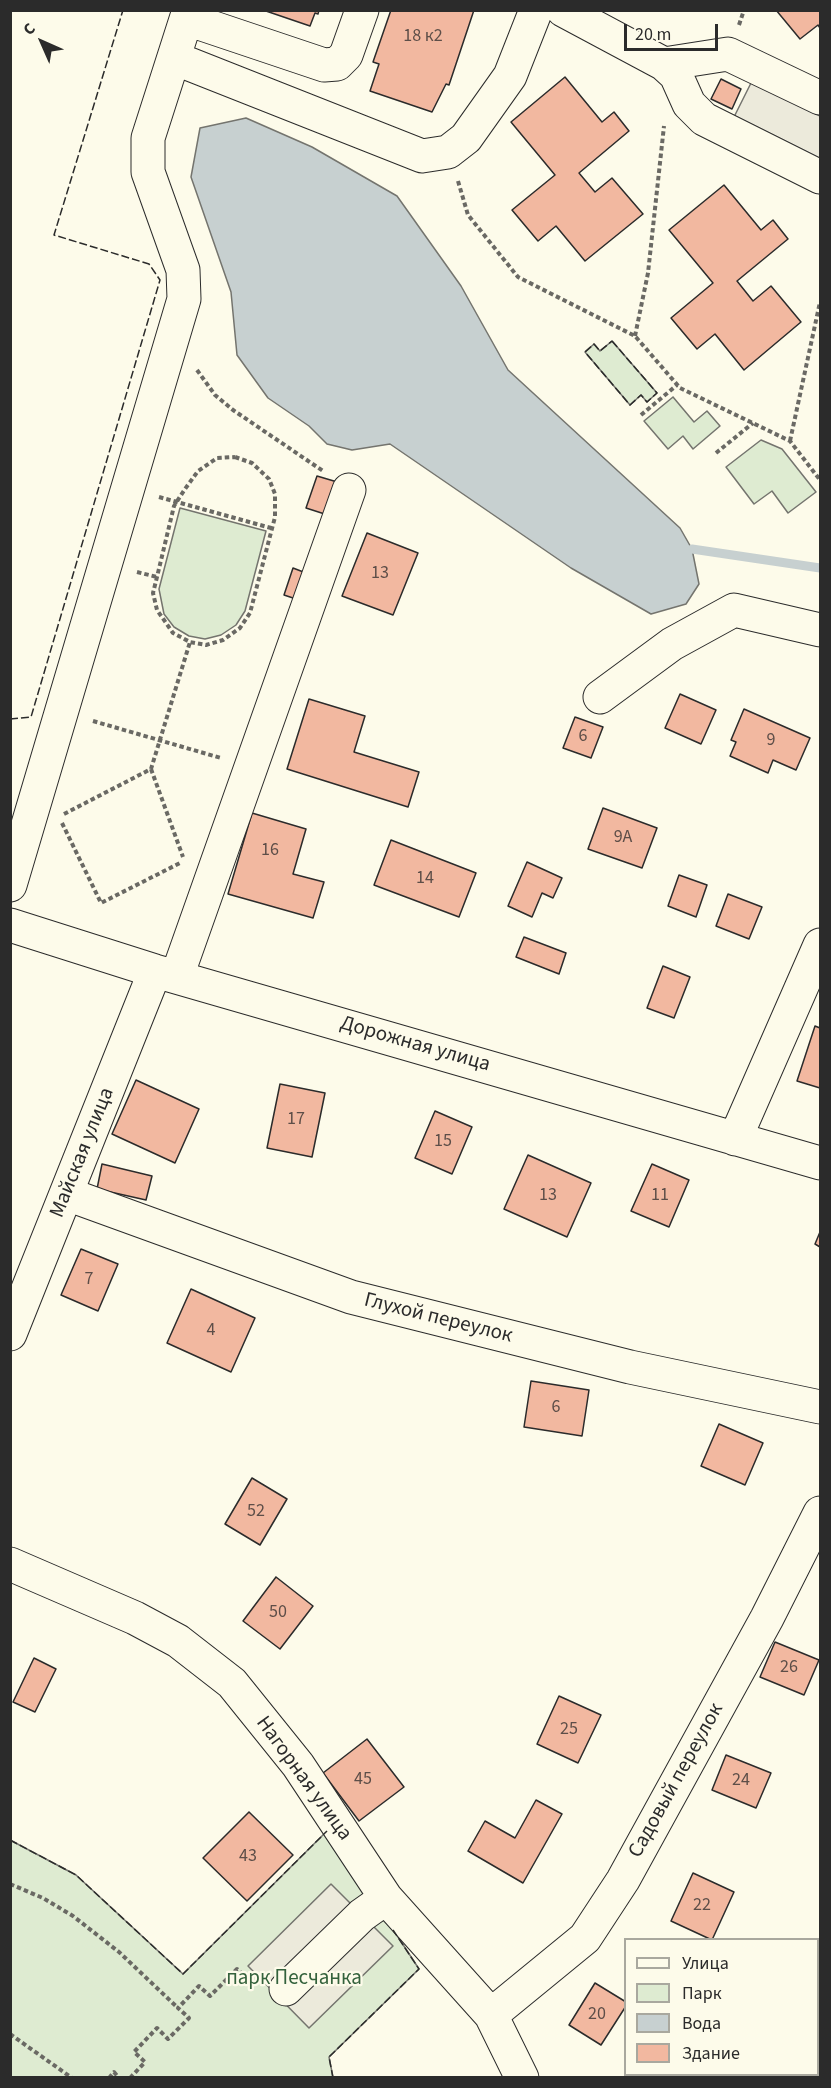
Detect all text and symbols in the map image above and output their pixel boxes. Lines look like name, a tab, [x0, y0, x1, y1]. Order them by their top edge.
north arrow	[12, 12, 72, 72]
scale bar	[627, 12, 722, 50]
text: С	[18, 18, 40, 40]
text: 20 m	[635, 22, 671, 47]
house number: 18 к2	[403, 26, 443, 48]
house number: 13	[371, 563, 389, 585]
house number: 6	[579, 726, 587, 748]
house number: 9	[767, 730, 775, 752]
house number: 9А	[614, 827, 632, 849]
house number: 16	[261, 840, 279, 862]
house number: 14	[416, 868, 434, 890]
street label: Дорожная улица	[337, 1012, 493, 1078]
street label: Майская улица	[45, 1084, 121, 1222]
house number: 17	[287, 1109, 305, 1131]
house number: 15	[434, 1131, 452, 1153]
house number: 13	[539, 1185, 557, 1207]
house number: 11	[651, 1185, 669, 1207]
house number: 7	[85, 1269, 93, 1291]
street label: Глухой переулок	[361, 1288, 515, 1350]
house number: 4	[207, 1320, 215, 1342]
house number: 6	[552, 1397, 560, 1419]
house number: 52	[247, 1501, 265, 1523]
house number: 50	[269, 1602, 287, 1624]
house number: 26	[780, 1657, 798, 1679]
street label: Садовый переулок	[624, 1699, 730, 1863]
street label: Нагорная улица	[249, 1712, 357, 1846]
house number: 25	[560, 1719, 578, 1741]
house number: 45	[354, 1769, 372, 1791]
house number: 24	[732, 1770, 750, 1792]
house number: 43	[239, 1846, 257, 1868]
house number: 22	[693, 1895, 711, 1917]
legend	[624, 1938, 819, 2076]
text: Улица	[682, 1951, 729, 1976]
park label: парк Песчанка	[226, 1966, 362, 1992]
text: Парк	[682, 1981, 722, 2006]
house number: 20	[588, 2004, 606, 2026]
text: Вода	[682, 2011, 721, 2036]
text: Здание	[682, 2041, 740, 2066]

